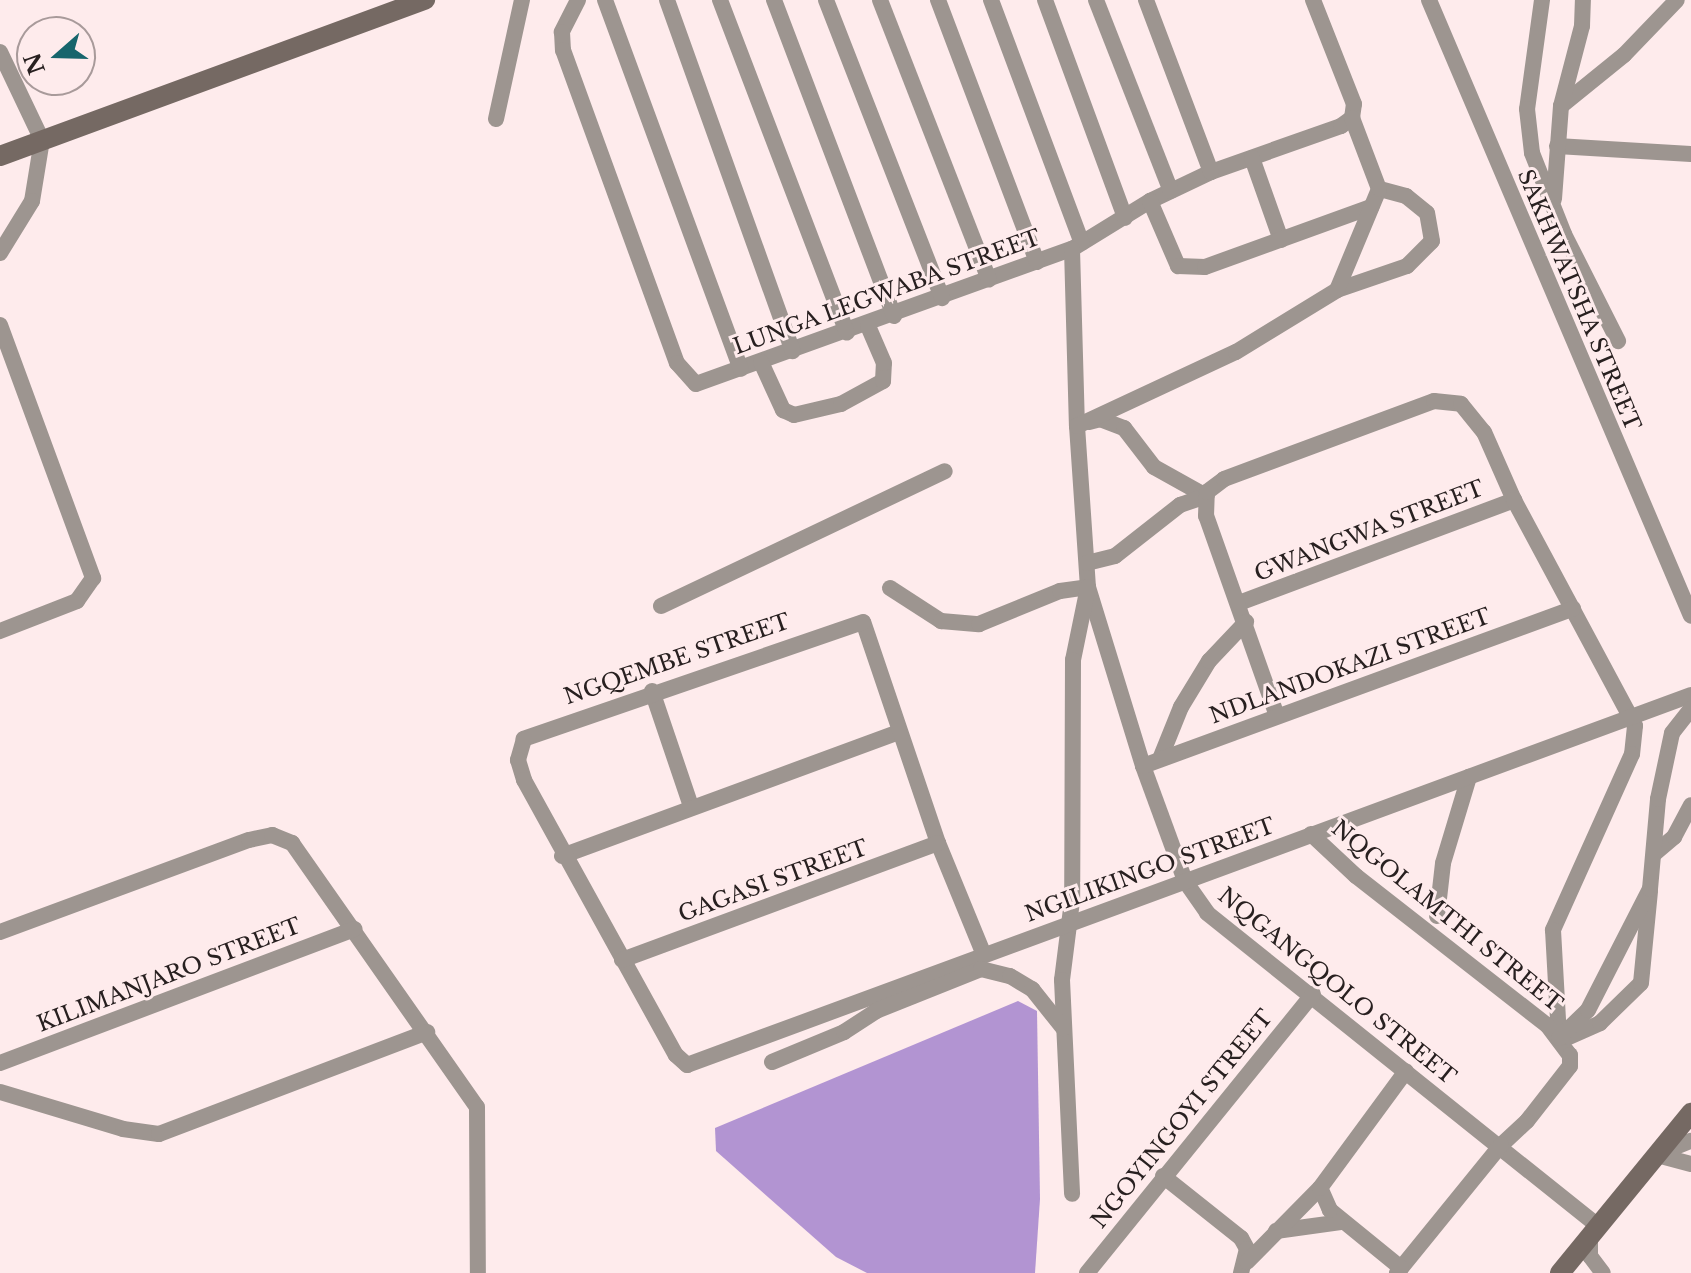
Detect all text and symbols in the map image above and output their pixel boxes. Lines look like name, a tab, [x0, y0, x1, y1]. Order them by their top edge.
north arrow	[16, 16, 96, 96]
text: N	[19, 49, 51, 78]
street label: SAKHWATSHA STREET	[1512, 165, 1646, 435]
street label: LUNGA LEGWABA STREET	[729, 224, 1045, 360]
street label: GWANGWA STREET	[1250, 475, 1488, 587]
street label: NDLANDOKAZI STREET	[1206, 603, 1494, 729]
street label: NGQEMBE STREET	[561, 608, 793, 710]
street label: NGILIKINGO STREET	[1022, 812, 1278, 928]
street label: NQGOLAMTHI STREET	[1326, 815, 1568, 1017]
street label: GAGASI STREET	[675, 834, 871, 928]
street label: NQGANGQOLO STREET	[1213, 882, 1461, 1090]
street label: KILIMANJARO STREET	[33, 912, 305, 1038]
street label: NGOYINGOYI STREET	[1086, 1005, 1278, 1233]

